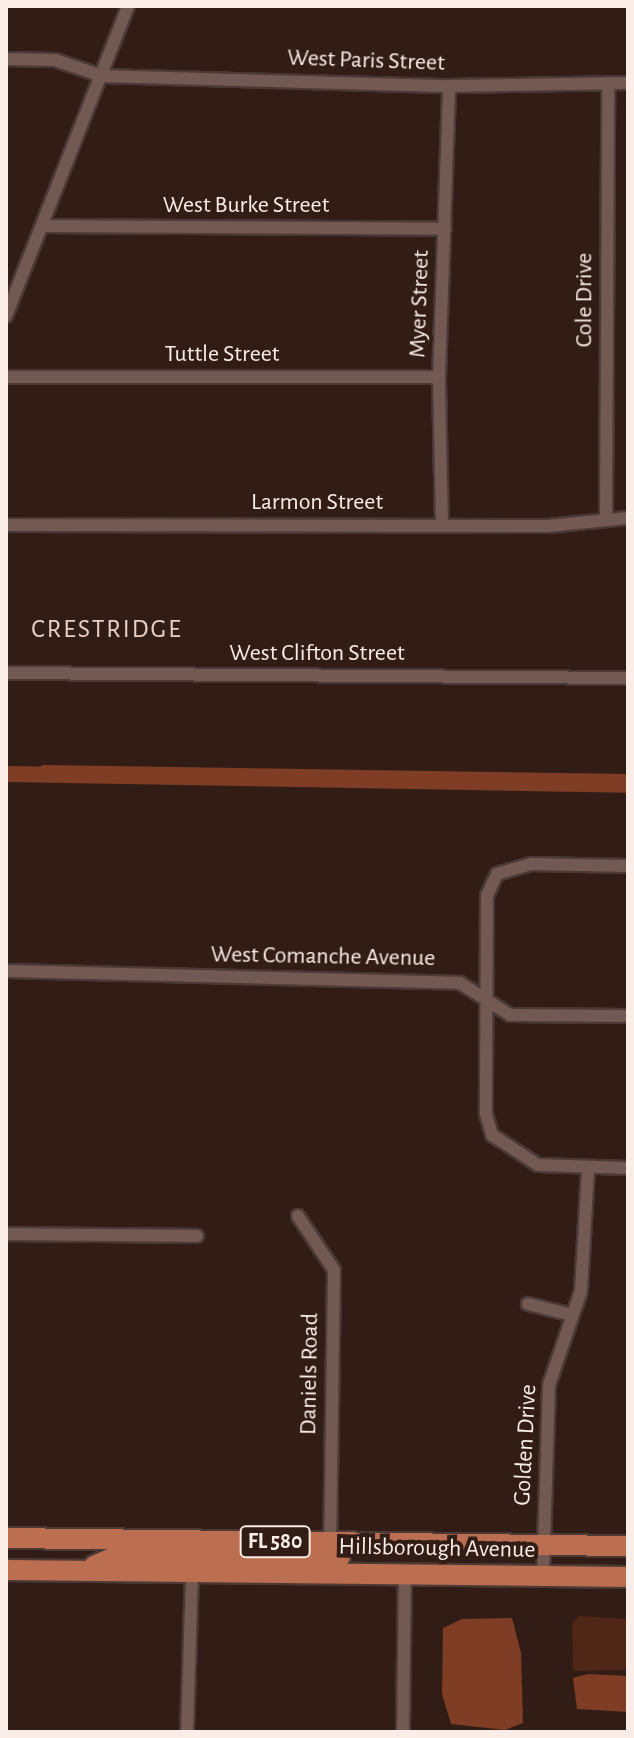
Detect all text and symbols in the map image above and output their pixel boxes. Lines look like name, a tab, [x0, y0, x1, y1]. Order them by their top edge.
street label: West Paris Street	[287, 44, 445, 78]
street label: West Burke Street	[163, 192, 329, 220]
street label: Myer Street	[404, 250, 436, 358]
street label: Cole Drive	[571, 253, 599, 347]
street label: Tuttle Street	[165, 341, 279, 369]
street label: Larmon Street	[251, 489, 383, 517]
district label: CRESTRIDGE	[31, 614, 183, 646]
street label: West Clifton Street	[229, 640, 405, 668]
street label: West Comanche Avenue	[210, 941, 436, 973]
street label: Daniels Road	[295, 1313, 325, 1435]
street label: Golden Drive	[508, 1384, 544, 1506]
road number: FL 580	[239, 1524, 311, 1560]
street label: Hillsborough Avenue	[338, 1533, 536, 1565]

